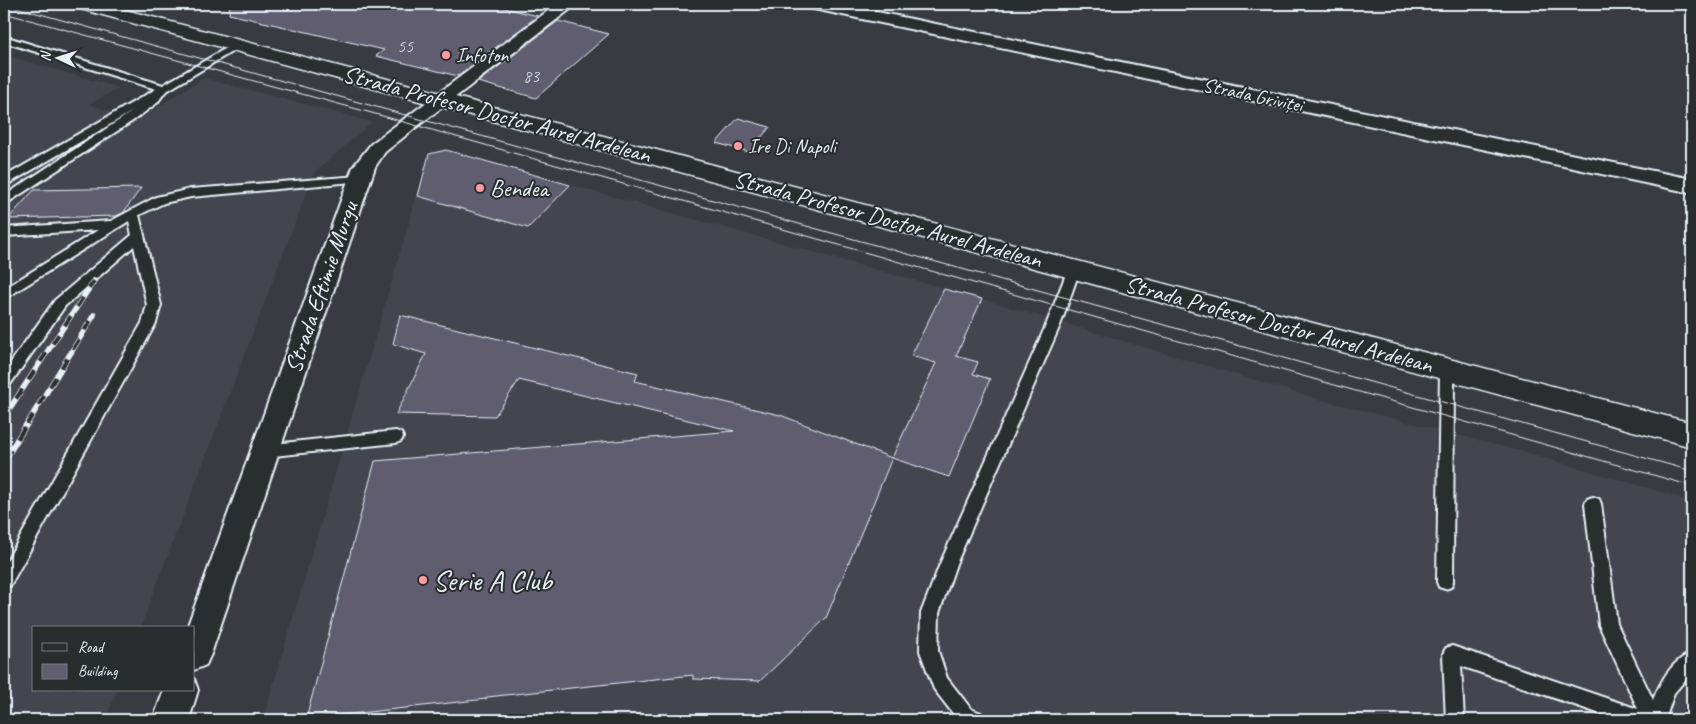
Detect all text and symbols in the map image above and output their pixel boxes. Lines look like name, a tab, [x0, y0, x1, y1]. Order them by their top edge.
north arrow	[32, 32, 82, 82]
house number: 55	[397, 35, 414, 57]
place label: Infoton	[456, 43, 509, 68]
marker: Infoton	[440, 49, 452, 61]
text: N	[37, 50, 54, 62]
street label: Strada Profesor Doctor Aurel Ardelean	[340, 58, 655, 170]
house number: 83	[523, 65, 541, 87]
street label: Strada Griviței	[1201, 72, 1307, 118]
place label: Ire Di Napoli	[748, 134, 838, 159]
marker: Ire Di Napoli	[732, 140, 744, 152]
street label: Strada Profesor Doctor Aurel Ardelean	[731, 163, 1046, 275]
place label: Bendea	[490, 173, 550, 203]
marker: Bendea	[474, 182, 486, 194]
street label: Strada Eftimie Murgu	[278, 196, 365, 376]
street label: Strada Profesor Doctor Aurel Ardelean	[1122, 268, 1437, 380]
place label: Serie A Club	[433, 562, 553, 599]
marker: Serie A Club	[417, 574, 429, 586]
legend	[32, 626, 195, 692]
text: Road	[78, 638, 105, 657]
text: Building	[78, 662, 118, 681]

